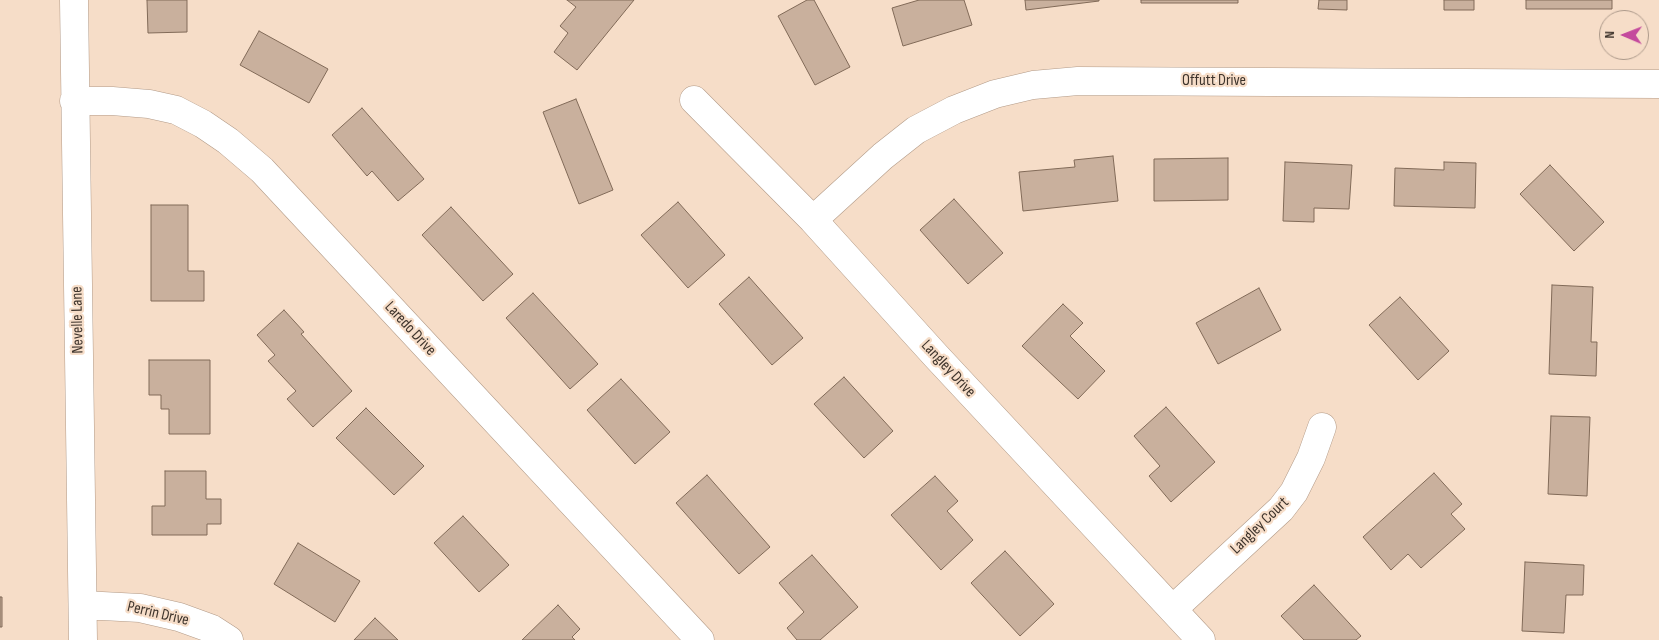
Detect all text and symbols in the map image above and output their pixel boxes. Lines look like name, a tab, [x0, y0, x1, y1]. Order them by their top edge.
north arrow	[1599, 10, 1649, 60]
text: N	[1601, 31, 1618, 39]
street label: Offutt Drive	[1182, 71, 1246, 91]
street label: Nevelle Lane	[68, 286, 88, 354]
street label: Laredo Drive	[380, 298, 440, 360]
street label: Langley Drive	[917, 336, 979, 402]
street label: Langley Court	[1227, 493, 1293, 559]
street label: Perrin Drive	[125, 598, 191, 630]

